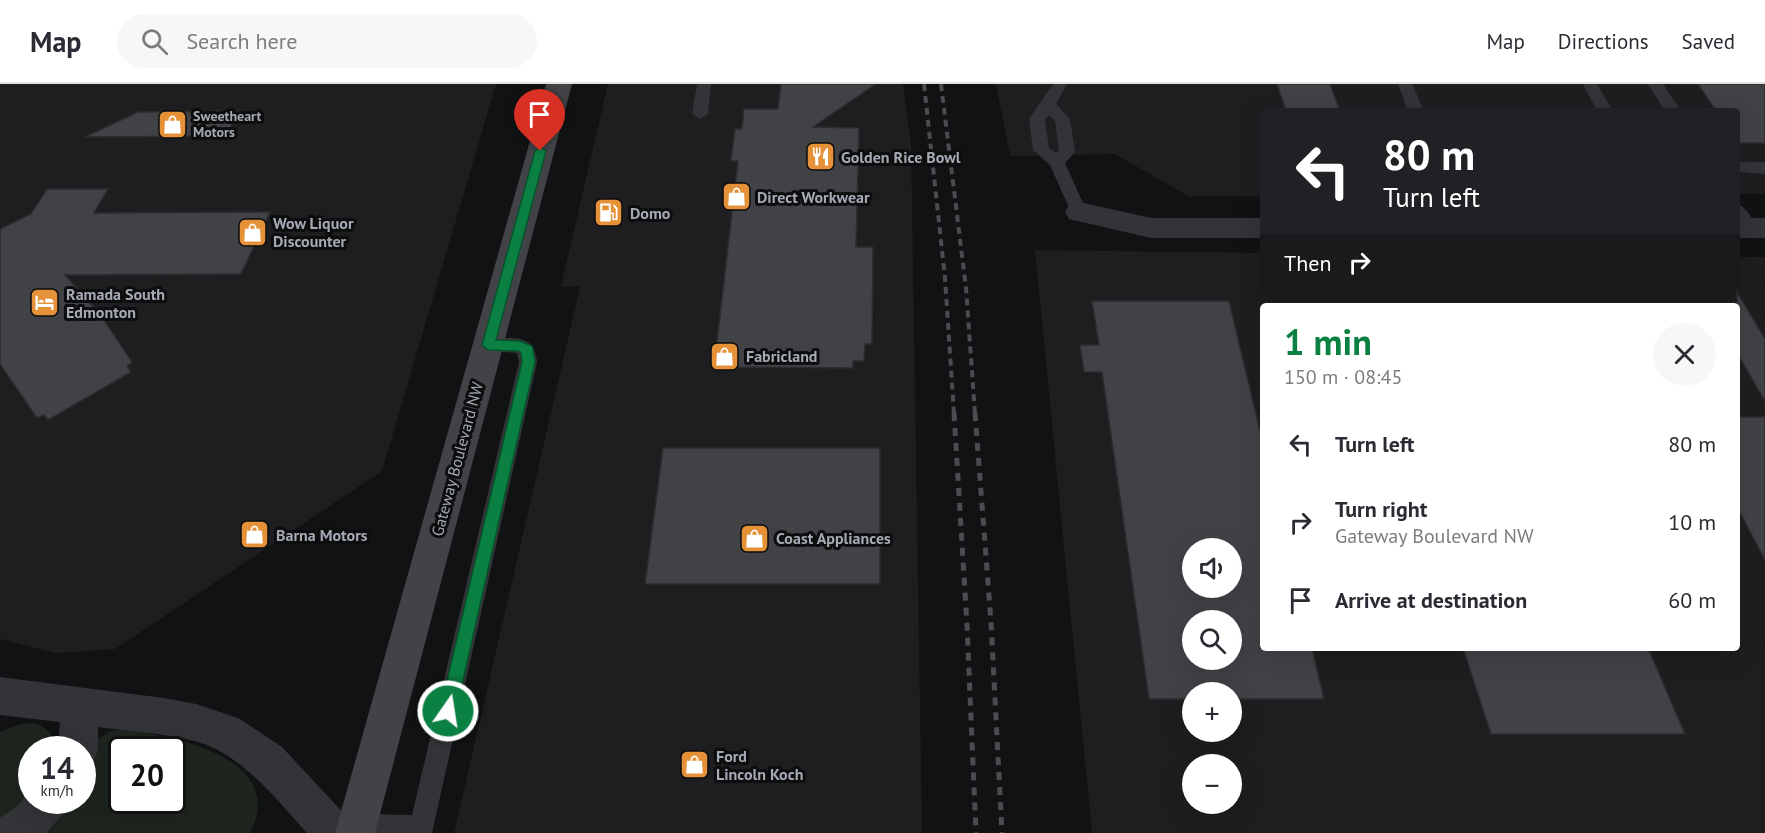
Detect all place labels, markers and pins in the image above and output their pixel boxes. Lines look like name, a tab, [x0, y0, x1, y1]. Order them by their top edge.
pin	[514, 89, 565, 151]
place label: Sweetheart Motors	[193, 107, 261, 141]
shop icon: Sweetheart Motors	[156, 108, 188, 140]
restaurant icon: Golden Rice Bowl	[804, 141, 836, 173]
place label: Golden Rice Bowl	[841, 147, 961, 167]
shop icon: Direct Workwear	[720, 181, 752, 213]
place label: Direct Workwear	[757, 187, 870, 207]
fuel station icon: Domo	[593, 197, 625, 229]
place label: Domo	[630, 203, 671, 223]
place label: Wow Liquor Discounter	[273, 213, 354, 251]
shop icon: Wow Liquor Discounter	[236, 216, 268, 248]
place label: Ramada South Edmonton	[66, 284, 165, 322]
hotel icon: Ramada South Edmonton	[29, 287, 61, 319]
shop icon: Fabricland	[709, 340, 741, 372]
place label: Fabricland	[746, 346, 817, 366]
shop icon: Barna Motors	[239, 519, 271, 551]
shop icon: Coast Appliances	[739, 522, 771, 554]
place label: Barna Motors	[276, 525, 368, 545]
place label: Coast Appliances	[776, 528, 891, 548]
place label: Ford Lincoln Koch	[716, 746, 803, 784]
shop icon: Ford Lincoln Koch	[679, 749, 711, 781]

